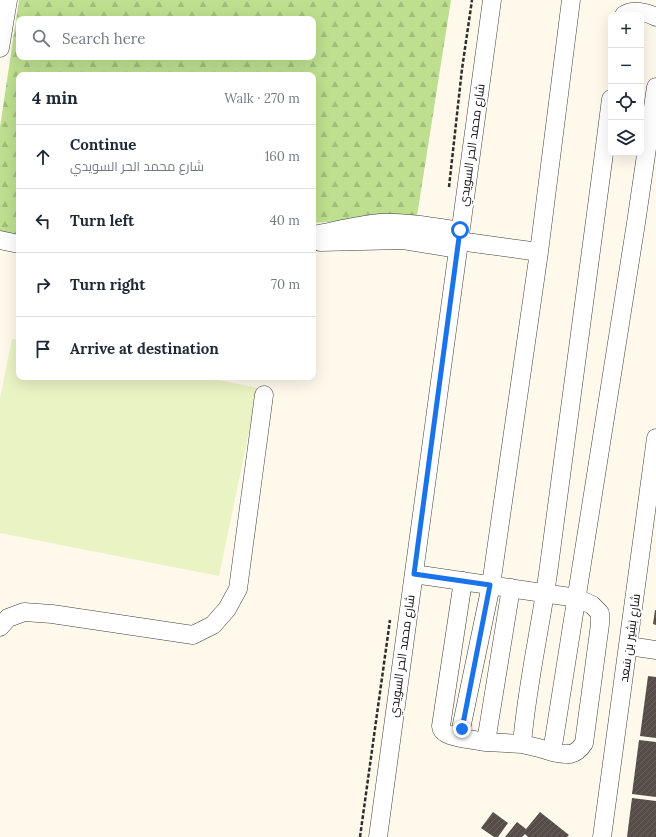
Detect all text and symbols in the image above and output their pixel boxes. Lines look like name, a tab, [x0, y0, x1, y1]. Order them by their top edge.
map controls	[608, 12, 644, 156]
button: +	[608, 12, 644, 48]
search box	[16, 16, 316, 60]
icon: search	[30, 27, 52, 49]
text: Search here	[62, 29, 145, 48]
button: −	[608, 48, 644, 84]
street label: شارع محمد الحر السويدي	[455, 83, 491, 208]
button: locate	[608, 84, 644, 120]
text: 4 min	[32, 87, 78, 109]
text: Walk · 270 m	[224, 90, 300, 107]
button: layers	[608, 120, 644, 156]
text: Continue	[70, 135, 136, 154]
icon: ahead	[32, 146, 54, 168]
text: 160 m	[265, 148, 300, 165]
text: شارع محمد الحر السويدي	[70, 158, 204, 175]
icon: left	[32, 210, 54, 232]
text: Turn left	[70, 211, 134, 230]
text: 40 m	[270, 212, 300, 229]
route start	[451, 221, 469, 239]
icon: right	[32, 274, 54, 296]
text: Turn right	[70, 275, 146, 294]
text: 70 m	[271, 276, 300, 293]
icon: arrive	[32, 338, 54, 360]
text: Arrive at destination	[70, 339, 219, 358]
street label: شارع بَشِير بن سَعد	[616, 593, 644, 683]
street label: شارع محمد الحر السويدي	[385, 594, 421, 719]
route end	[453, 720, 471, 738]

